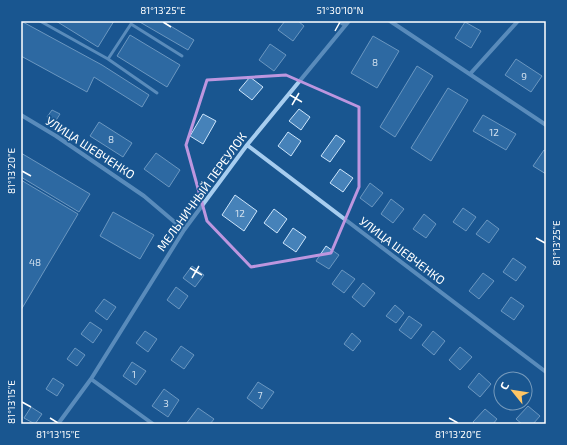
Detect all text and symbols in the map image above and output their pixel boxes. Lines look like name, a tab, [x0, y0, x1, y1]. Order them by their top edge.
text: 81°13'25"E	[140, 4, 186, 16]
text: 51°30'10"N	[316, 4, 364, 16]
house number: 8	[372, 56, 378, 68]
house number: 9	[521, 70, 527, 82]
street label: УЛИЦА ШЕВЧЕНКО	[43, 113, 138, 181]
house number: 12	[489, 126, 499, 138]
street label: МЕЛЬНИЧНЫЙ ПЕРЕУЛОК	[154, 129, 249, 253]
house number: 8	[108, 133, 114, 145]
text: 81°13'20"E	[5, 148, 17, 194]
house number: 12	[235, 207, 245, 219]
street label: УЛИЦА ШЕВЧЕНКО	[357, 213, 448, 287]
text: 81°13'25"E	[550, 220, 562, 266]
house number: 48	[29, 256, 41, 268]
house number: 1	[132, 368, 136, 380]
north arrow	[493, 371, 533, 411]
text: С	[497, 379, 511, 392]
text: 81°13'15"E	[5, 380, 17, 424]
house number: 7	[257, 389, 263, 401]
house number: 3	[163, 397, 169, 409]
text: 81°13'15"E	[36, 428, 80, 440]
text: 81°13'20"E	[435, 428, 481, 440]

